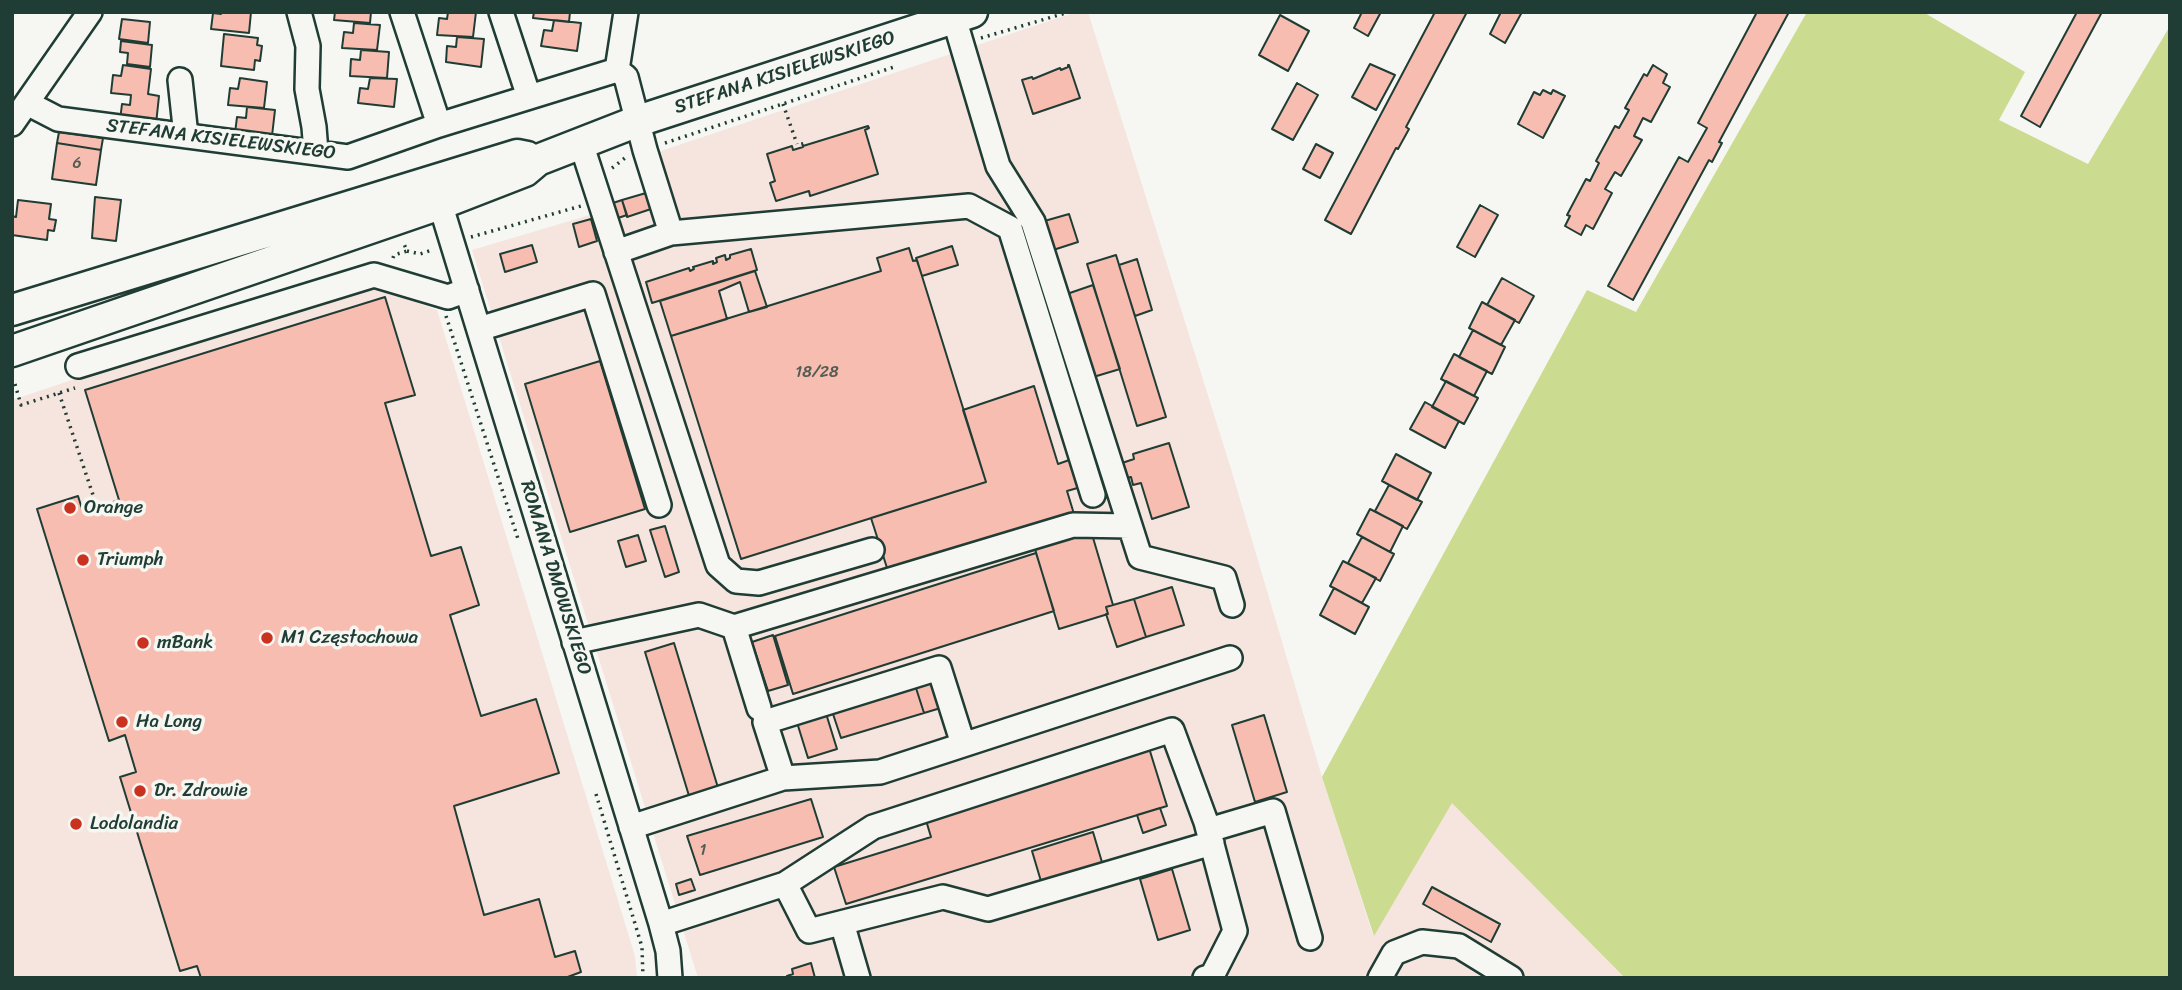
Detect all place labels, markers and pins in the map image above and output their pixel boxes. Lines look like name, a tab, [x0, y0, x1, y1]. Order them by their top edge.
place label: Orange	[84, 497, 143, 519]
marker: Orange	[62, 500, 78, 516]
place label: Triumph	[97, 549, 164, 571]
marker: Triumph	[75, 552, 91, 568]
place label: M1 Częstochowa	[281, 627, 418, 649]
marker: M1 Częstochowa	[259, 630, 275, 646]
place label: mBank	[157, 632, 213, 654]
marker: mBank	[135, 635, 151, 651]
place label: Ha Long	[136, 711, 202, 733]
marker: Ha Long	[114, 714, 130, 730]
place label: Dr. Zdrowie	[154, 780, 248, 802]
marker: Dr. Zdrowie	[132, 783, 148, 799]
place label: Lodolandia	[90, 813, 178, 835]
marker: Lodolandia	[68, 816, 84, 832]

